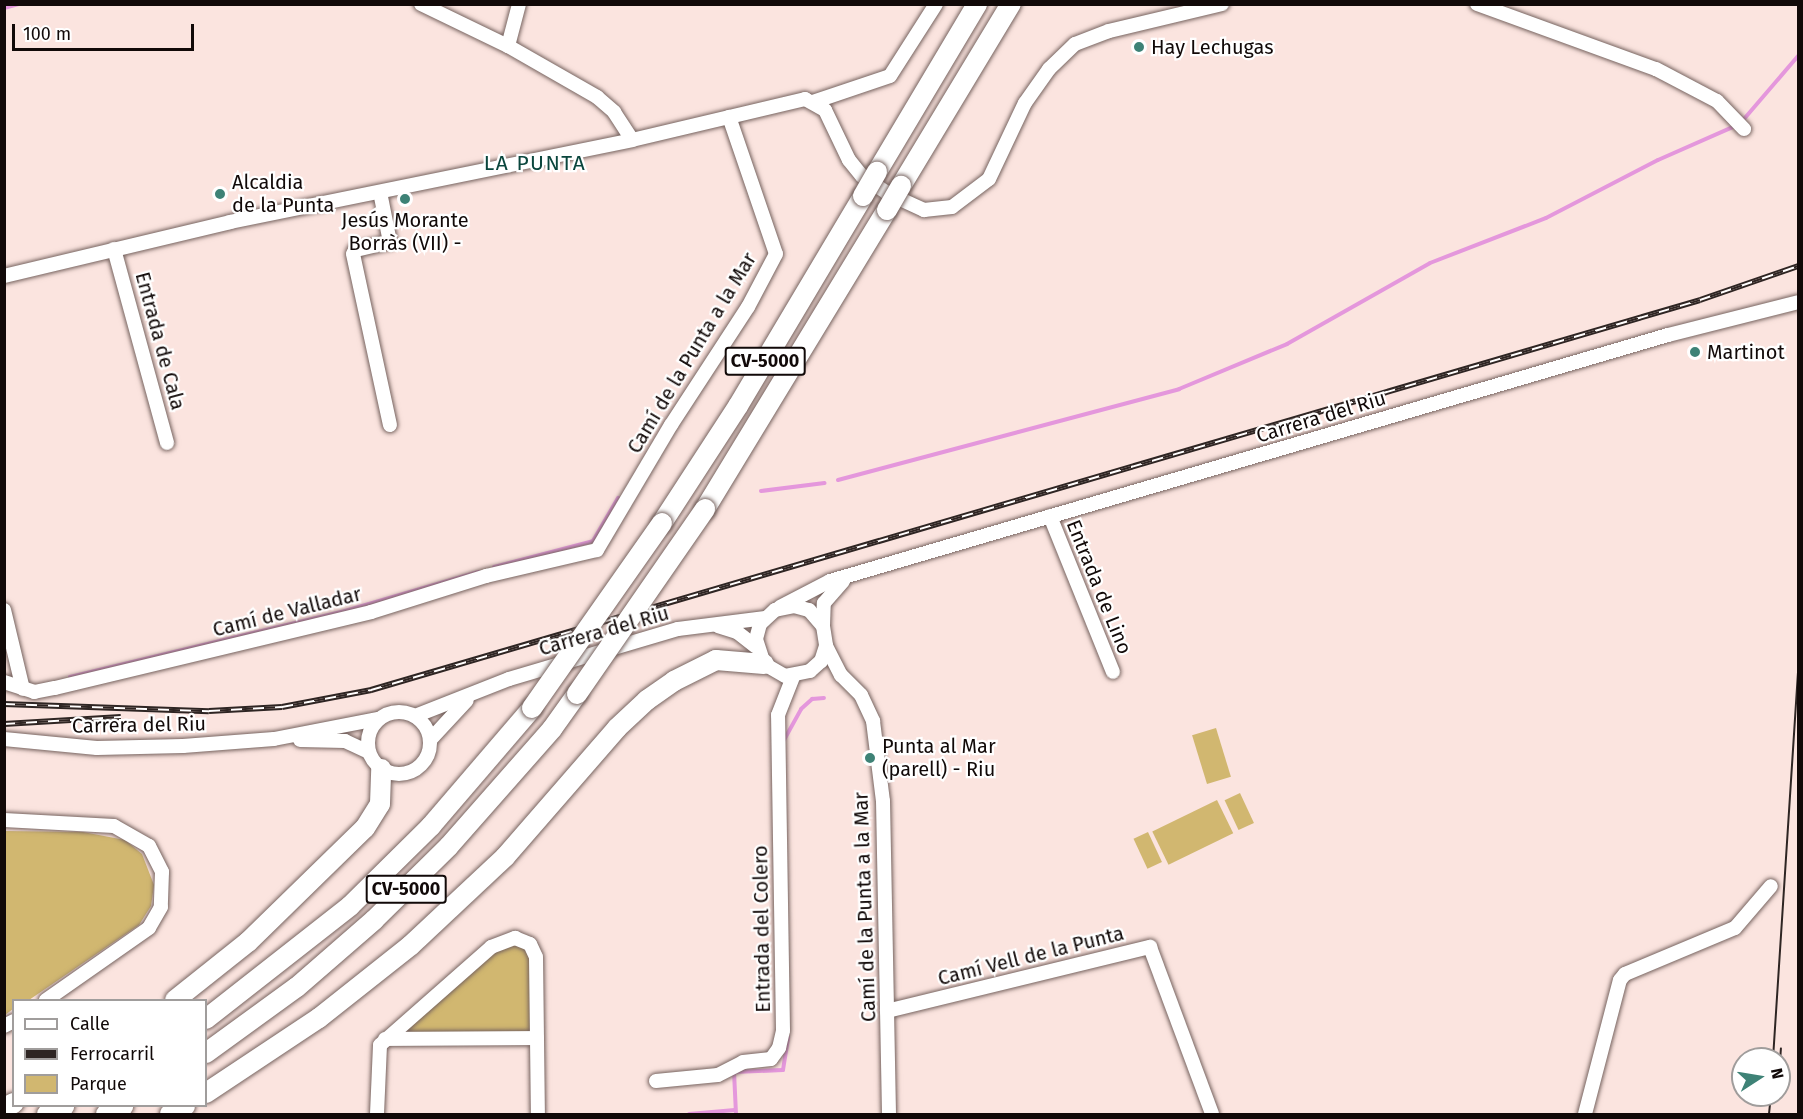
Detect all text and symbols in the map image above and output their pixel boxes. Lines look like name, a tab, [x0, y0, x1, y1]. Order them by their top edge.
scale bar	[15, 12, 196, 50]
text: 100 m	[23, 23, 71, 45]
place label: Hay Lechugas	[1151, 35, 1274, 59]
marker: Hay Lechugas	[1132, 40, 1146, 54]
district label: LA PUNTA	[484, 150, 586, 176]
place label: Alcaldia de la Punta	[232, 170, 334, 217]
marker: Alcaldia de la Punta	[213, 187, 227, 201]
marker: Jesús Morante Borràs (VII) -	[398, 192, 412, 206]
place label: Jesús Morante Borràs (VII) -	[341, 208, 469, 255]
street label: Camí de la Punta a la Mar	[622, 248, 762, 458]
street label: Entrada de Cala	[130, 269, 190, 413]
place label: Martinot	[1707, 340, 1785, 364]
marker: Martinot	[1688, 345, 1702, 359]
road number: CV-5000	[724, 346, 806, 376]
street label: Carrera del Riu	[1253, 386, 1389, 448]
street label: Entrada de Lino	[1061, 516, 1137, 658]
street label: Camí de Valladar	[210, 582, 364, 642]
street label: Carrera del Riu	[536, 601, 672, 661]
street label: Carrera del Riu	[72, 712, 206, 738]
place label: Punta al Mar (parell) - Riu	[882, 734, 996, 781]
marker: Punta al Mar (parell) - Riu	[863, 751, 877, 765]
street label: Camí de la Punta a la Mar	[849, 792, 881, 1022]
street label: Entrada del Colero	[749, 845, 775, 1013]
road number: CV-5000	[366, 874, 446, 904]
street label: Camí Vell de la Punta	[935, 921, 1127, 991]
legend	[12, 999, 207, 1107]
text: Calle	[70, 1013, 110, 1035]
text: Ferrocarril	[70, 1043, 154, 1065]
north arrow	[1731, 1047, 1791, 1107]
text: N	[1767, 1066, 1788, 1081]
text: Parque	[70, 1073, 127, 1095]

